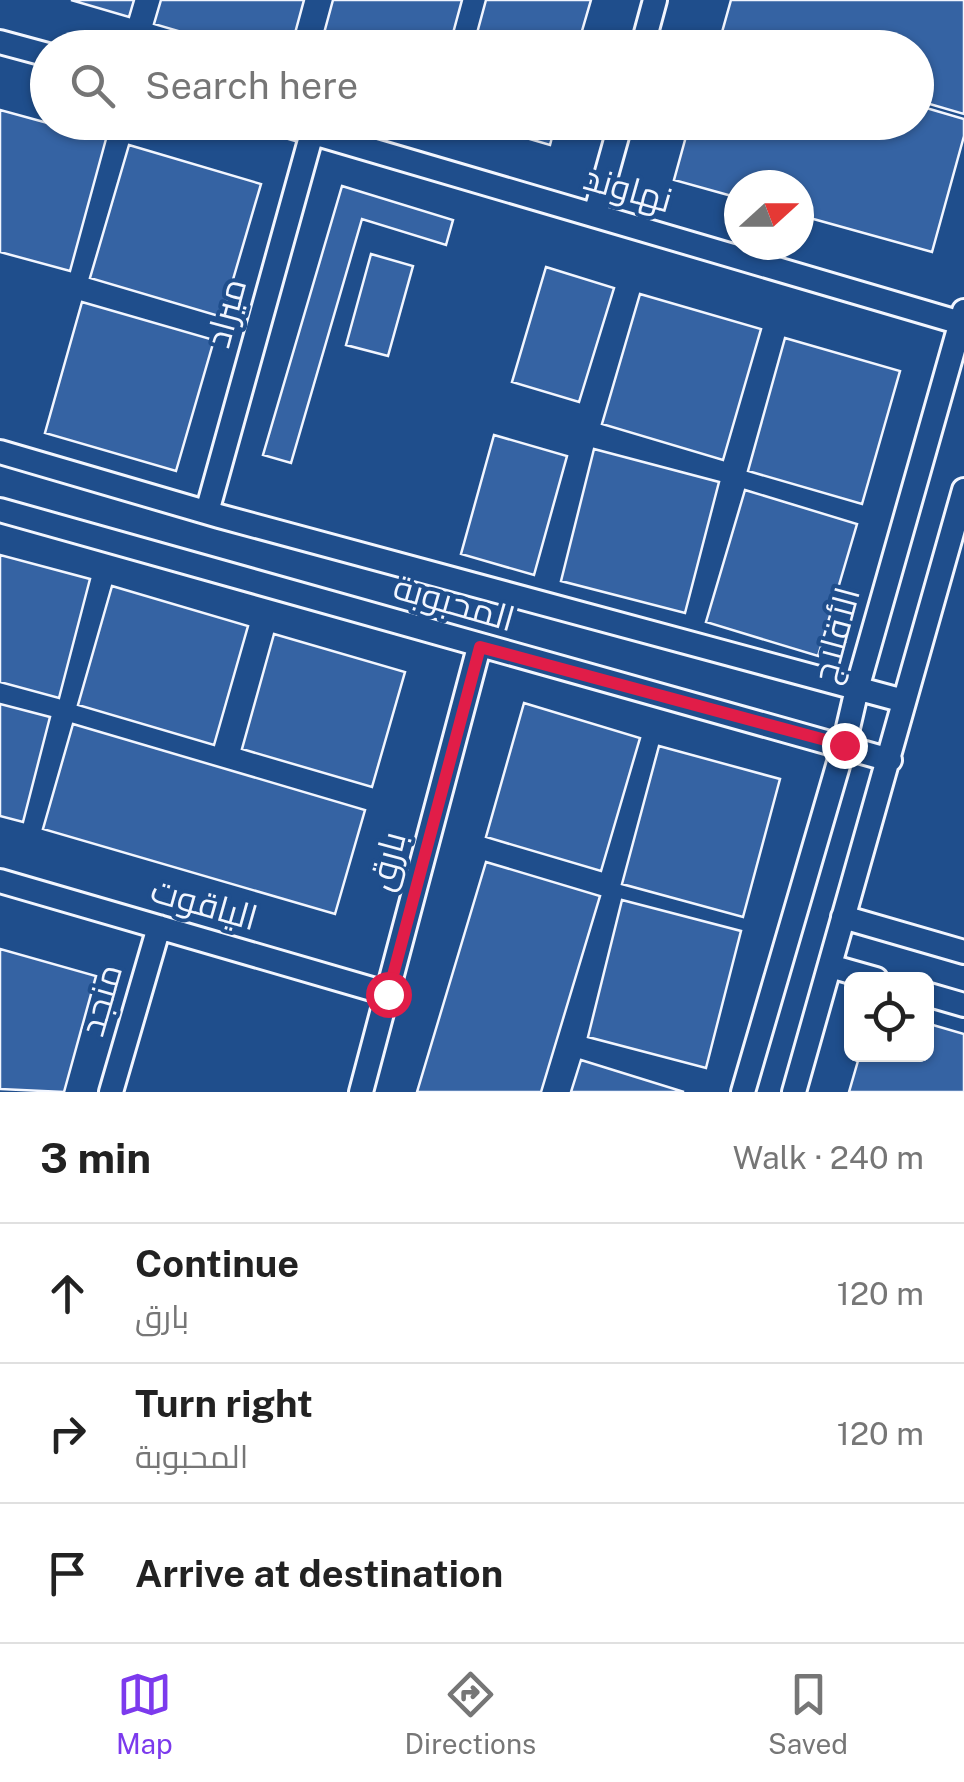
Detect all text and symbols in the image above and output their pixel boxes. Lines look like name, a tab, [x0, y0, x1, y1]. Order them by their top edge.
search box	[30, 30, 934, 140]
icon: search	[65, 58, 120, 113]
text: Search here	[145, 63, 358, 108]
street label: نهاوند	[579, 156, 677, 222]
north arrow	[724, 170, 814, 260]
street label: ميراد	[197, 274, 254, 352]
street label: المحبوبة	[389, 566, 519, 639]
street label: الأفلاج	[803, 583, 871, 688]
route end	[822, 723, 868, 769]
street label: بارق	[359, 827, 416, 895]
street label: الياقوت	[146, 869, 262, 938]
street label: منجد	[71, 959, 130, 1040]
route start	[366, 972, 412, 1018]
map controls	[844, 972, 934, 1062]
button: locate	[844, 972, 934, 1062]
text: 3 min	[40, 1133, 151, 1182]
text: Walk · 240 m	[733, 1139, 924, 1176]
text: Continue	[135, 1241, 299, 1286]
icon: ahead	[40, 1266, 95, 1321]
text: 120 m	[837, 1275, 924, 1312]
text: بارق	[135, 1298, 189, 1335]
text: Turn right	[135, 1381, 313, 1426]
icon: right	[40, 1406, 95, 1461]
text: 120 m	[837, 1415, 924, 1452]
text: المحبوبة	[135, 1438, 248, 1475]
icon: arrive	[40, 1546, 95, 1601]
text: Arrive at destination	[135, 1551, 503, 1596]
tab: Map	[116, 1667, 173, 1760]
tab: Directions	[405, 1667, 536, 1760]
tab: Saved	[768, 1667, 848, 1760]

